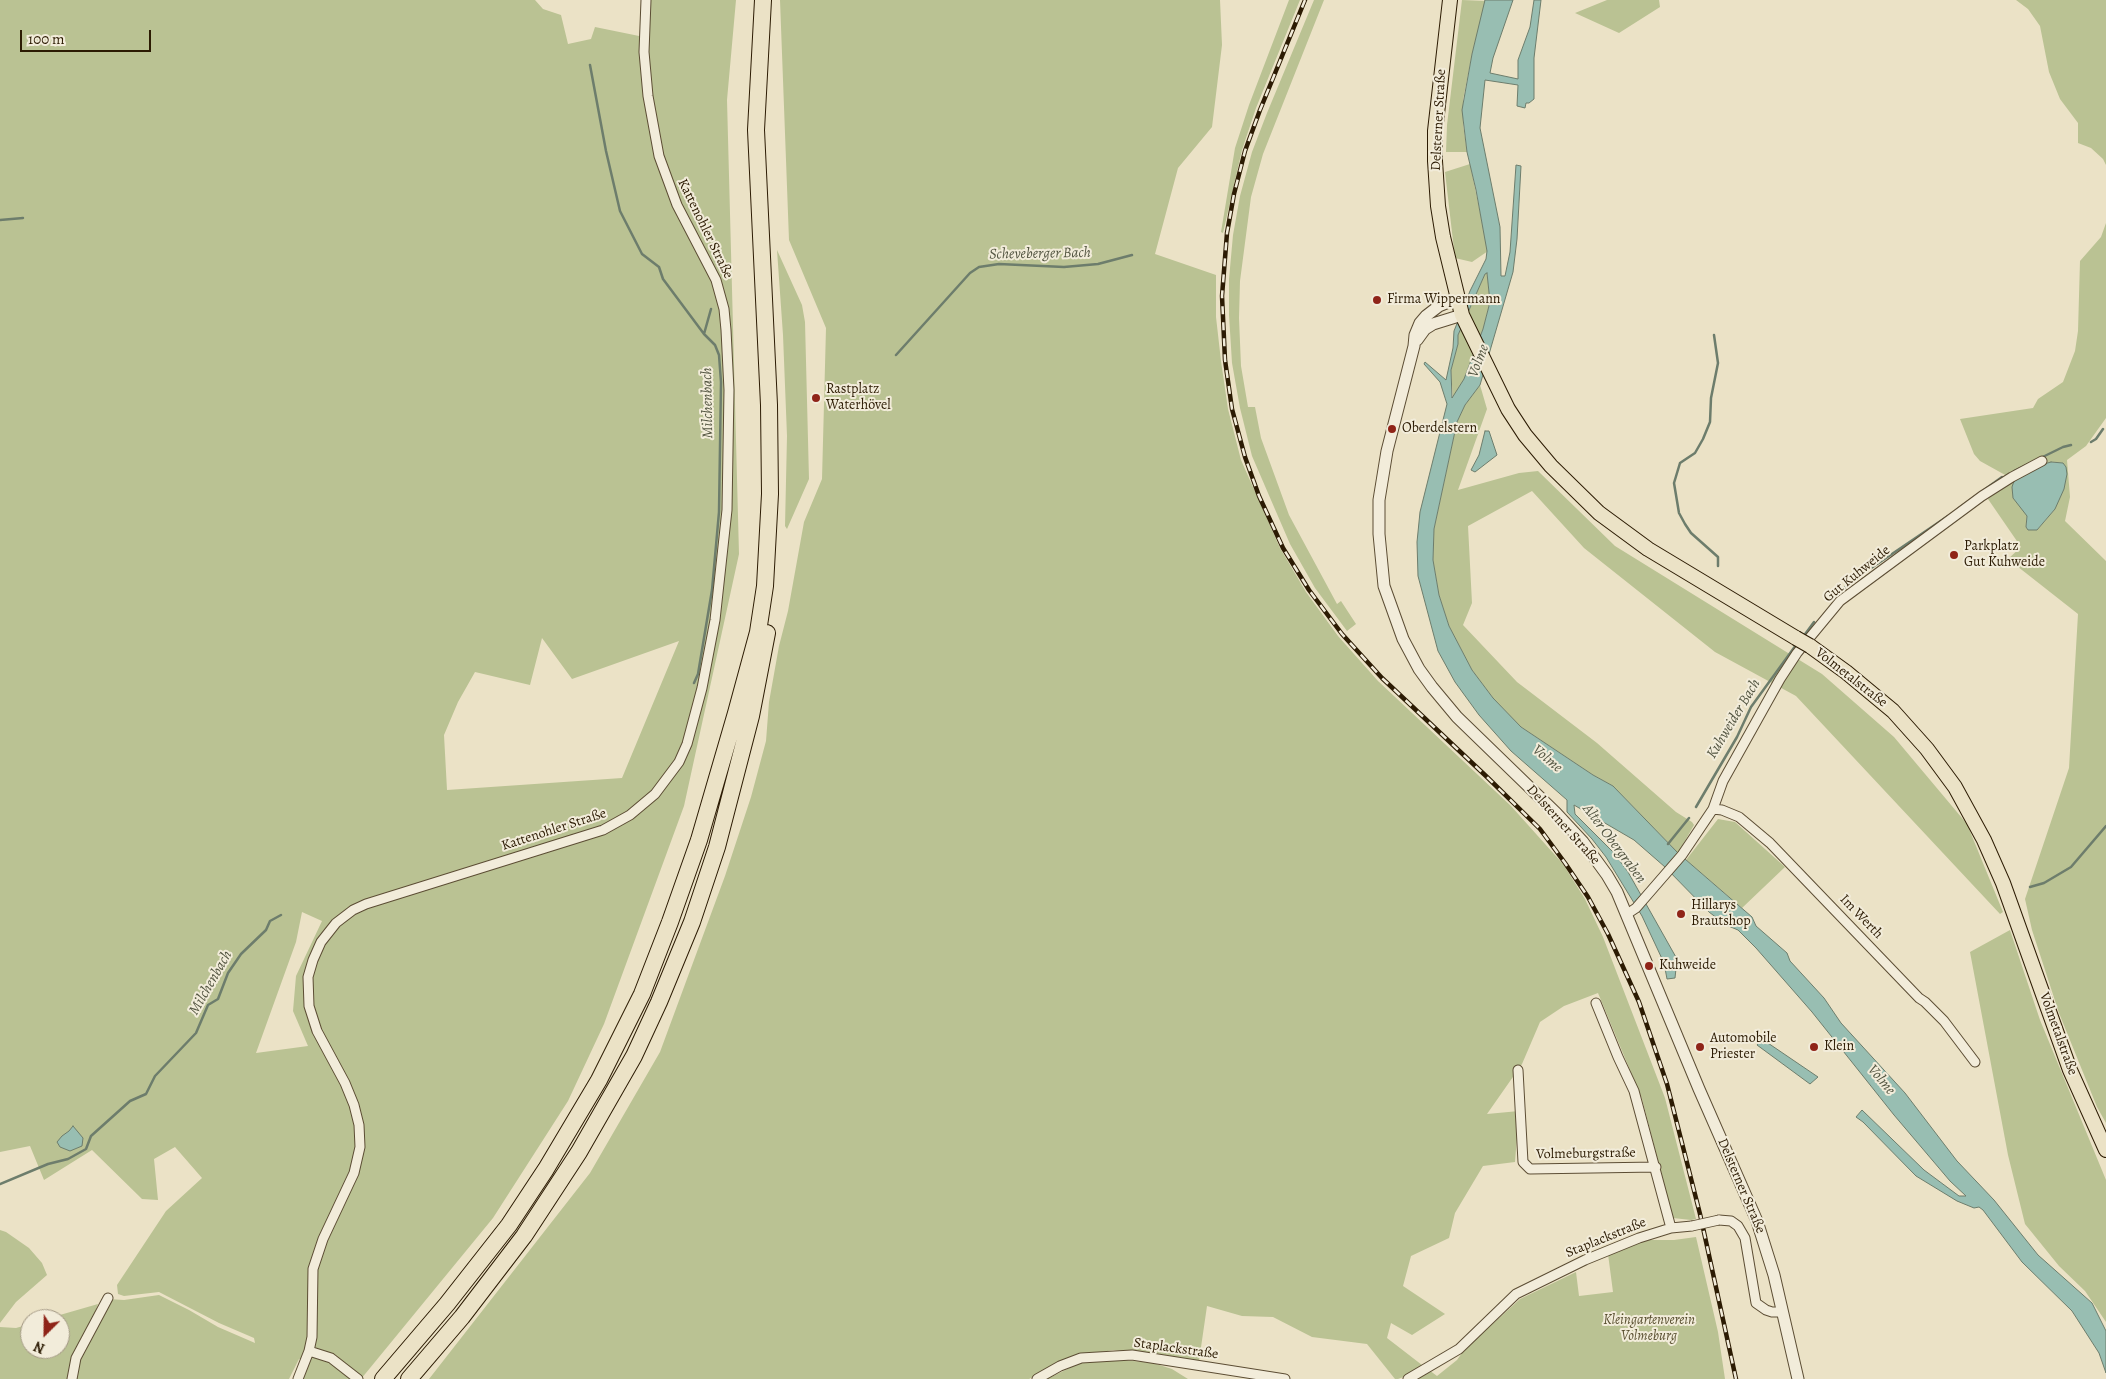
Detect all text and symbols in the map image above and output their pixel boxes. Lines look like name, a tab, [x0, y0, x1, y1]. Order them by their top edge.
scale bar	[22, 20, 154, 52]
text: 100 m	[28, 29, 65, 49]
street label: Delsterner Straße	[1428, 69, 1450, 171]
street label: Kattenohler Straße	[674, 176, 736, 282]
water label: Scheveberger Bach	[989, 244, 1091, 264]
place label: Firma Wippermann	[1387, 292, 1501, 308]
marker: Firma Wippermann	[1371, 294, 1383, 306]
water label: Volme	[1465, 342, 1493, 380]
water label: Milchenbach	[698, 367, 718, 439]
place label: Rastplatz Waterhövel	[826, 382, 891, 414]
marker: Rastplatz Waterhövel	[810, 392, 822, 404]
place label: Oberdelstern	[1402, 421, 1477, 437]
marker: Oberdelstern	[1386, 423, 1398, 435]
place label: Parkplatz Gut Kuhweide	[1964, 539, 2045, 572]
street label: Gut Kuhweide	[1820, 542, 1894, 606]
marker: Parkplatz Gut Kuhweide	[1948, 549, 1960, 561]
street label: Volmetalstraße	[1812, 645, 1890, 711]
water label: Kuhweider Bach	[1703, 676, 1765, 762]
water label: Volme	[1528, 741, 1566, 777]
street label: Delsterner Straße	[1523, 782, 1603, 868]
water label: Alter Obergraben	[1578, 801, 1650, 887]
street label: Kattenohler Straße	[500, 805, 608, 855]
street label: Im Werth	[1836, 891, 1886, 943]
place label: Hillarys Brautshop	[1691, 898, 1751, 930]
marker: Hillarys Brautshop	[1675, 908, 1687, 920]
water label: Milchenbach	[185, 948, 237, 1018]
place label: Kuhweide	[1659, 958, 1716, 974]
marker: Kuhweide	[1643, 960, 1655, 972]
street label: Volmetalstraße	[2035, 990, 2081, 1078]
place label: Automobile Priester	[1710, 1031, 1776, 1064]
place label: Klein	[1824, 1039, 1854, 1055]
marker: Automobile Priester	[1694, 1041, 1706, 1053]
marker: Klein	[1808, 1041, 1820, 1053]
water label: Volme	[1863, 1061, 1899, 1099]
street label: Delsterner Straße	[1713, 1136, 1769, 1236]
street label: Volmeburgstraße	[1536, 1145, 1636, 1163]
street label: Staplackstraße	[1563, 1214, 1649, 1262]
north arrow	[20, 1309, 70, 1359]
park label: Kleingartenverein Volmeburg	[1603, 1313, 1695, 1345]
street label: Staplackstraße	[1133, 1335, 1219, 1363]
text: N	[31, 1337, 48, 1358]

